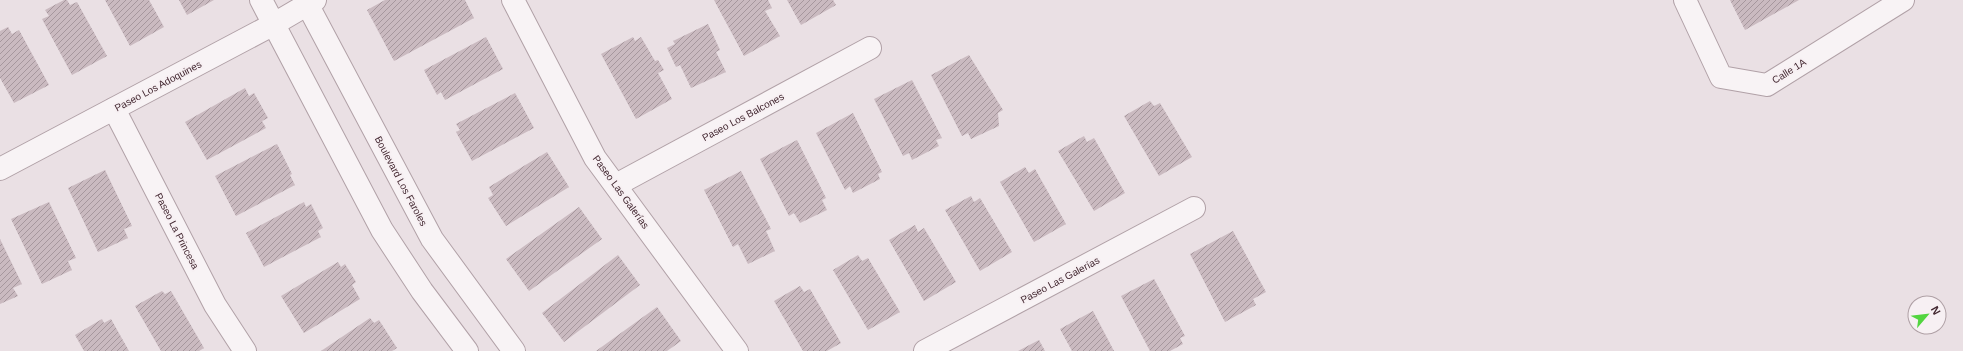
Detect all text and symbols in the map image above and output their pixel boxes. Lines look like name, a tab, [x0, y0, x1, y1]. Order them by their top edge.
street label: Calle 1A	[1770, 56, 1808, 86]
street label: Paseo Los Adoquines	[113, 58, 203, 114]
street label: Paseo Los Balcones	[700, 91, 786, 143]
street label: Boulevard Los Faroles	[373, 134, 429, 228]
street label: Paseo Las Galerías	[591, 153, 651, 231]
street label: Paseo La Princesa	[153, 191, 201, 271]
street label: Paseo Las Galerías	[1019, 255, 1101, 305]
north arrow	[1907, 295, 1947, 335]
text: N	[1929, 304, 1943, 317]

